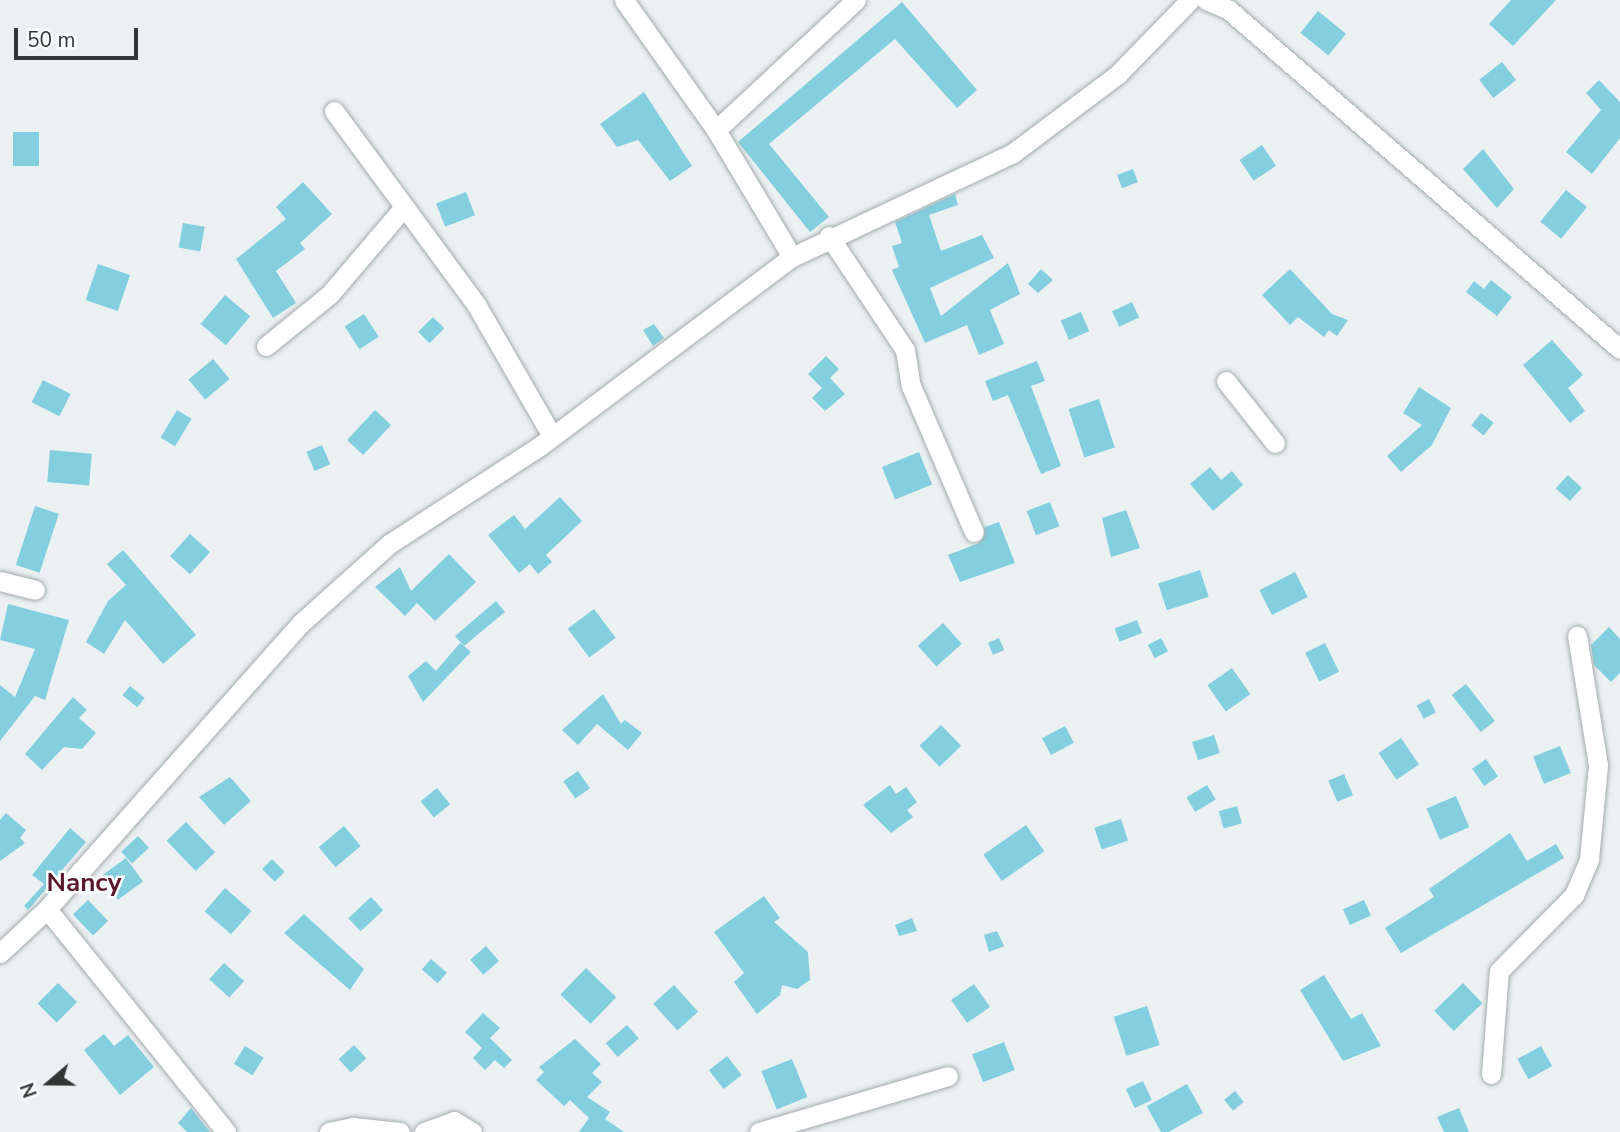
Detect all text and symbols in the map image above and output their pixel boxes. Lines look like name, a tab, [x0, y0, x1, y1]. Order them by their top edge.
scale bar	[18, 14, 142, 58]
text: 50 m	[27, 26, 76, 54]
district label: Nancy	[46, 867, 122, 899]
north arrow	[14, 1048, 84, 1118]
text: N	[15, 1079, 44, 1101]

